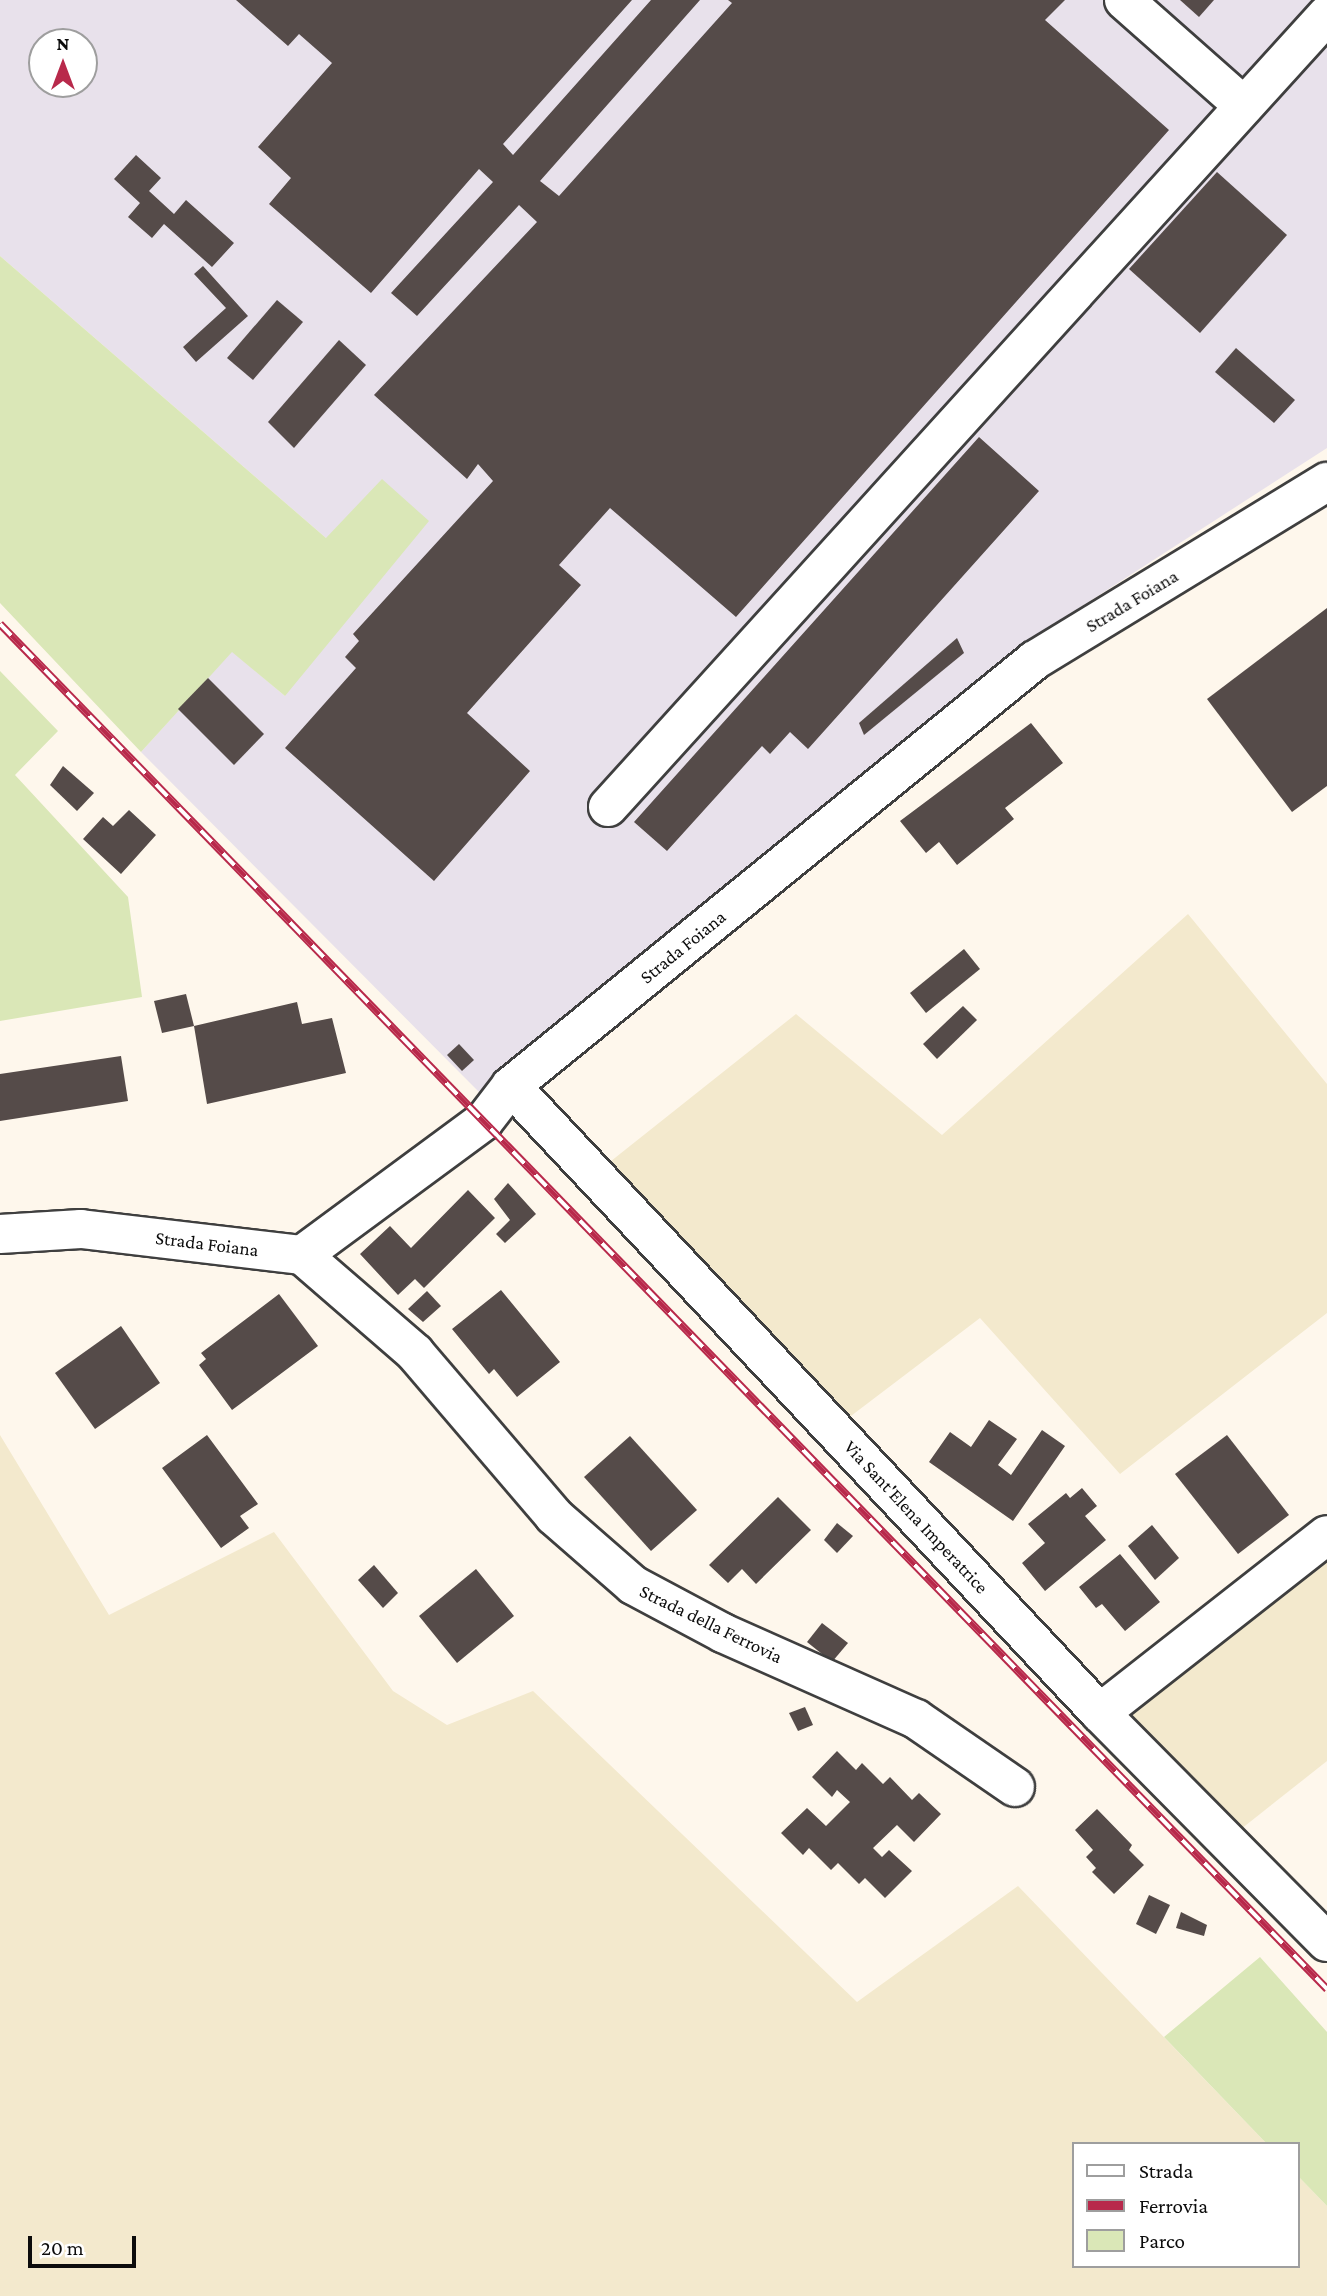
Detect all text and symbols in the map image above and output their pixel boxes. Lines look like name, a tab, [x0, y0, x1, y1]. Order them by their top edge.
north arrow	[28, 28, 98, 98]
text: N	[57, 33, 69, 54]
street label: Strada Foiana	[1082, 564, 1182, 638]
street label: Strada Foiana	[635, 905, 731, 989]
street label: Strada Foiana	[154, 1226, 260, 1262]
street label: Via Sant'Elena Imperatrice	[839, 1436, 993, 1598]
street label: Strada della Ferrovia	[636, 1580, 786, 1668]
legend	[1072, 2142, 1299, 2268]
text: Strada	[1139, 2159, 1193, 2183]
text: Ferrovia	[1139, 2194, 1208, 2218]
scale bar	[32, 2222, 140, 2266]
text: Parco	[1139, 2229, 1185, 2253]
text: 20 m	[41, 2236, 84, 2260]

